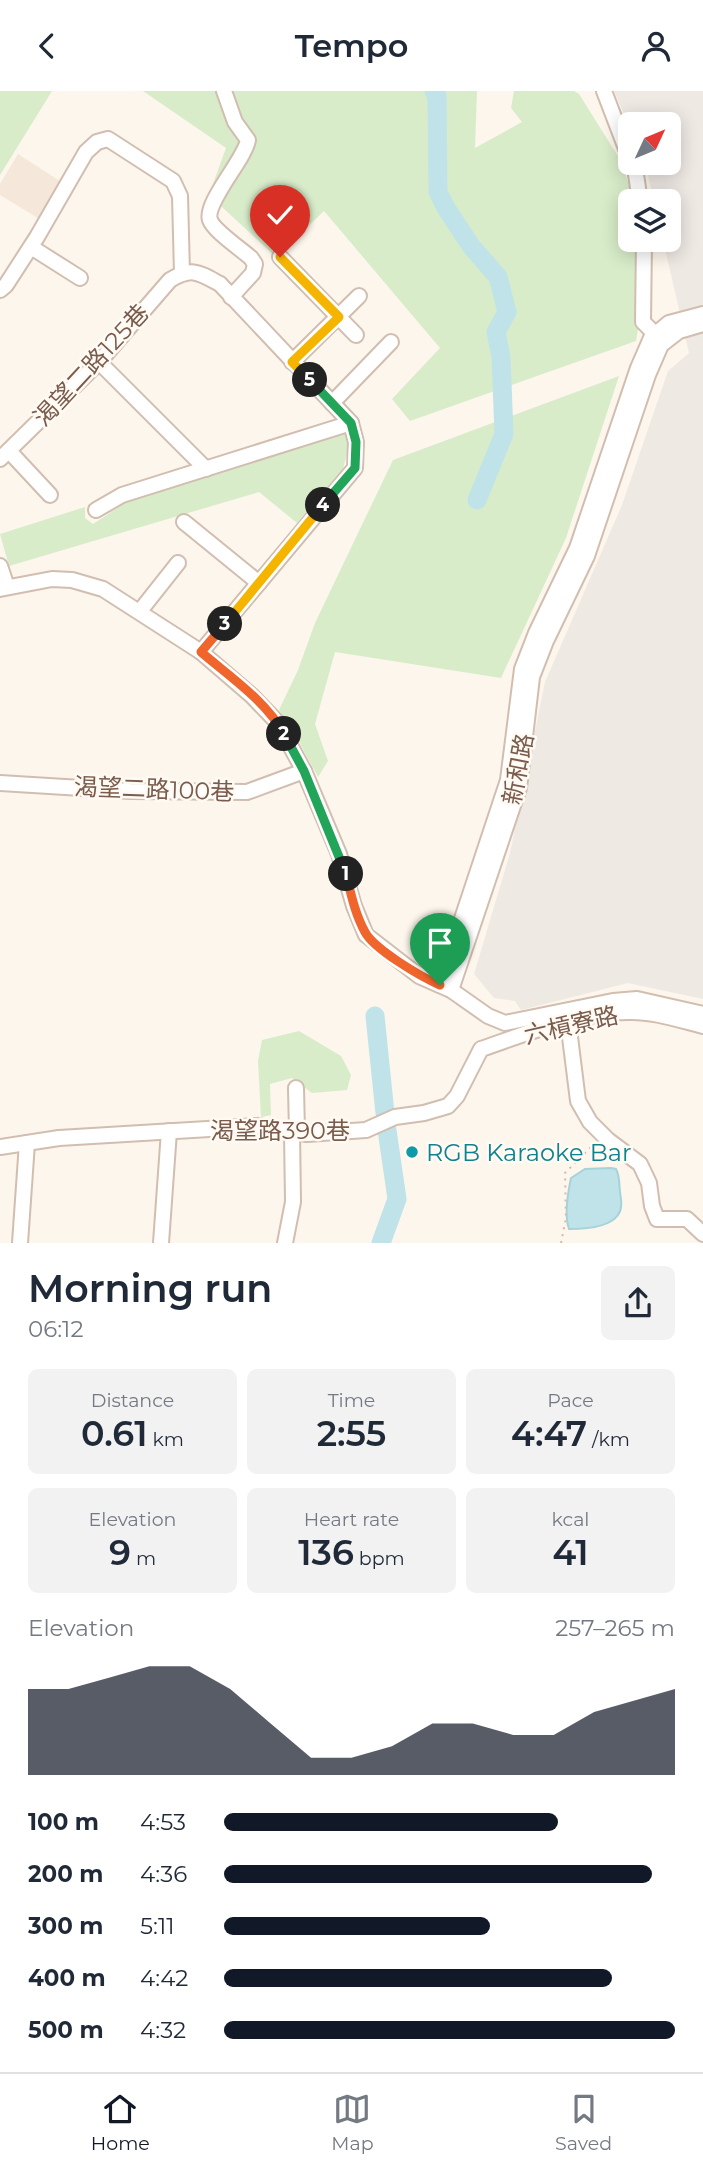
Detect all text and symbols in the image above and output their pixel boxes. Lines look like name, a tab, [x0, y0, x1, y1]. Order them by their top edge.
text: Tempo	[295, 26, 408, 65]
icon: back	[28, 27, 66, 65]
icon: person	[637, 27, 675, 65]
north arrow	[618, 112, 681, 175]
map controls	[618, 112, 681, 252]
pin	[250, 185, 310, 257]
button: layers	[618, 189, 681, 252]
icon: check	[261, 196, 299, 234]
street label: 渴望二路125巷	[27, 298, 155, 432]
pin: 5	[292, 363, 328, 397]
text: 5	[304, 368, 315, 391]
pin: 4	[306, 487, 340, 523]
text: 4	[316, 493, 329, 516]
pin: 3	[208, 607, 243, 641]
text: 3	[219, 612, 230, 635]
pin: 2	[266, 717, 302, 751]
text: 2	[278, 722, 289, 745]
street label: 新和路	[497, 731, 539, 807]
street label: 渴望二路100巷	[73, 772, 235, 806]
pin: 1	[328, 857, 364, 891]
text: 1	[342, 862, 349, 885]
pin	[410, 913, 470, 985]
icon: arrive	[421, 924, 459, 962]
street label: 六槓寮路	[521, 1000, 621, 1050]
street label: 渴望路390巷	[210, 1116, 350, 1145]
place label: RGB Karaoke Bar	[426, 1138, 632, 1167]
marker: RGB Karaoke Bar	[404, 1144, 420, 1160]
text: Morning run	[28, 1265, 272, 1312]
button: share	[601, 1266, 675, 1340]
text: 06:12	[28, 1315, 83, 1343]
text: Distance	[91, 1389, 174, 1412]
text: Time	[328, 1389, 375, 1412]
text: Pace	[547, 1389, 594, 1412]
text: 0.61	[81, 1412, 148, 1455]
text: 2:55	[317, 1412, 386, 1455]
text: 4:47	[511, 1412, 587, 1455]
text: km	[148, 1428, 184, 1451]
text: /km	[587, 1428, 630, 1451]
text: Elevation	[89, 1508, 176, 1531]
text: Heart rate	[304, 1508, 399, 1531]
text: kcal	[552, 1508, 589, 1531]
text: 9	[109, 1531, 131, 1574]
text: 136	[298, 1531, 354, 1574]
text: 41	[552, 1531, 589, 1574]
text: m	[131, 1547, 156, 1570]
text: bpm	[354, 1547, 405, 1570]
text: Elevation	[28, 1614, 134, 1642]
text: 257–265 m	[555, 1614, 675, 1642]
text: 100 m	[28, 1808, 99, 1836]
text: 4:53	[140, 1808, 186, 1836]
text: 200 m	[28, 1860, 103, 1888]
text: 4:36	[140, 1860, 187, 1888]
text: 300 m	[28, 1912, 104, 1940]
text: 5:11	[140, 1912, 175, 1940]
text: 400 m	[28, 1964, 106, 1992]
text: 4:42	[140, 1964, 188, 1992]
text: 500 m	[28, 2016, 104, 2044]
text: 4:32	[140, 2016, 186, 2044]
tab: Home	[91, 2090, 150, 2155]
tab: Map	[331, 2090, 374, 2155]
tab: Saved	[555, 2090, 612, 2155]

